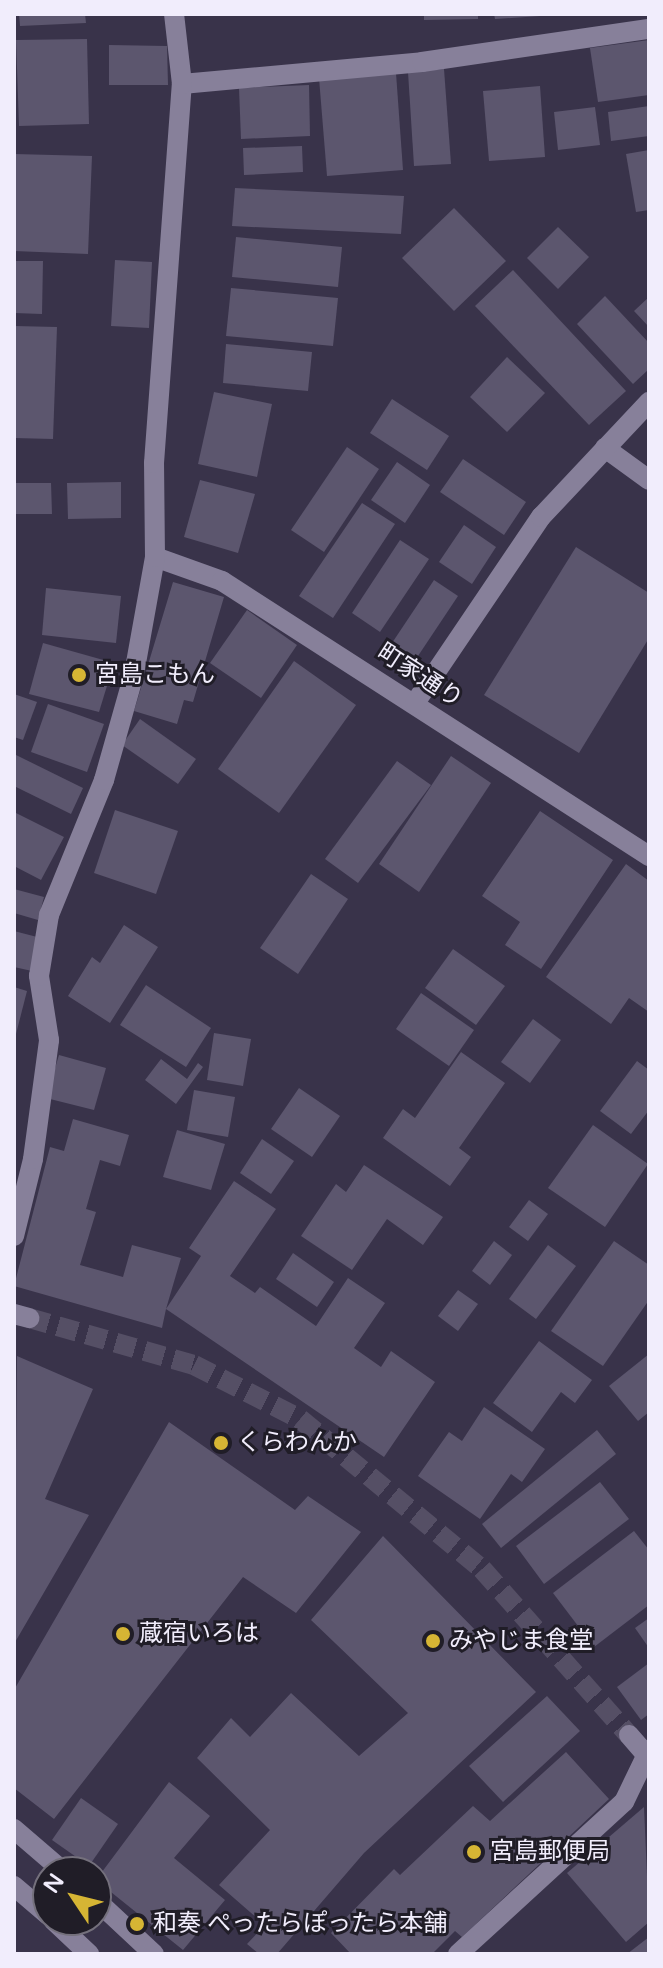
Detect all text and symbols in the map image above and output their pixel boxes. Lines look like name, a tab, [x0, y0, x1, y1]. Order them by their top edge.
street label: 町家通り	[372, 638, 468, 714]
place label: 宮島こもん	[95, 661, 215, 689]
marker: 宮島こもん	[70, 666, 88, 684]
place label: くらわんか	[237, 1429, 357, 1457]
marker: くらわんか	[212, 1434, 230, 1452]
place label: 蔵宿いろは	[139, 1620, 259, 1648]
marker: 蔵宿いろは	[114, 1625, 132, 1643]
place label: みやじま食堂	[449, 1627, 593, 1655]
marker: みやじま食堂	[424, 1632, 442, 1650]
place label: 宮島郵便局	[490, 1838, 610, 1866]
marker: 宮島郵便局	[465, 1843, 483, 1861]
north arrow	[32, 1856, 112, 1936]
text: N	[38, 1869, 70, 1898]
place label: 和奏 ぺったらぽったら本舗	[153, 1910, 447, 1938]
marker: 和奏 ぺったらぽったら本舗	[128, 1915, 146, 1933]

